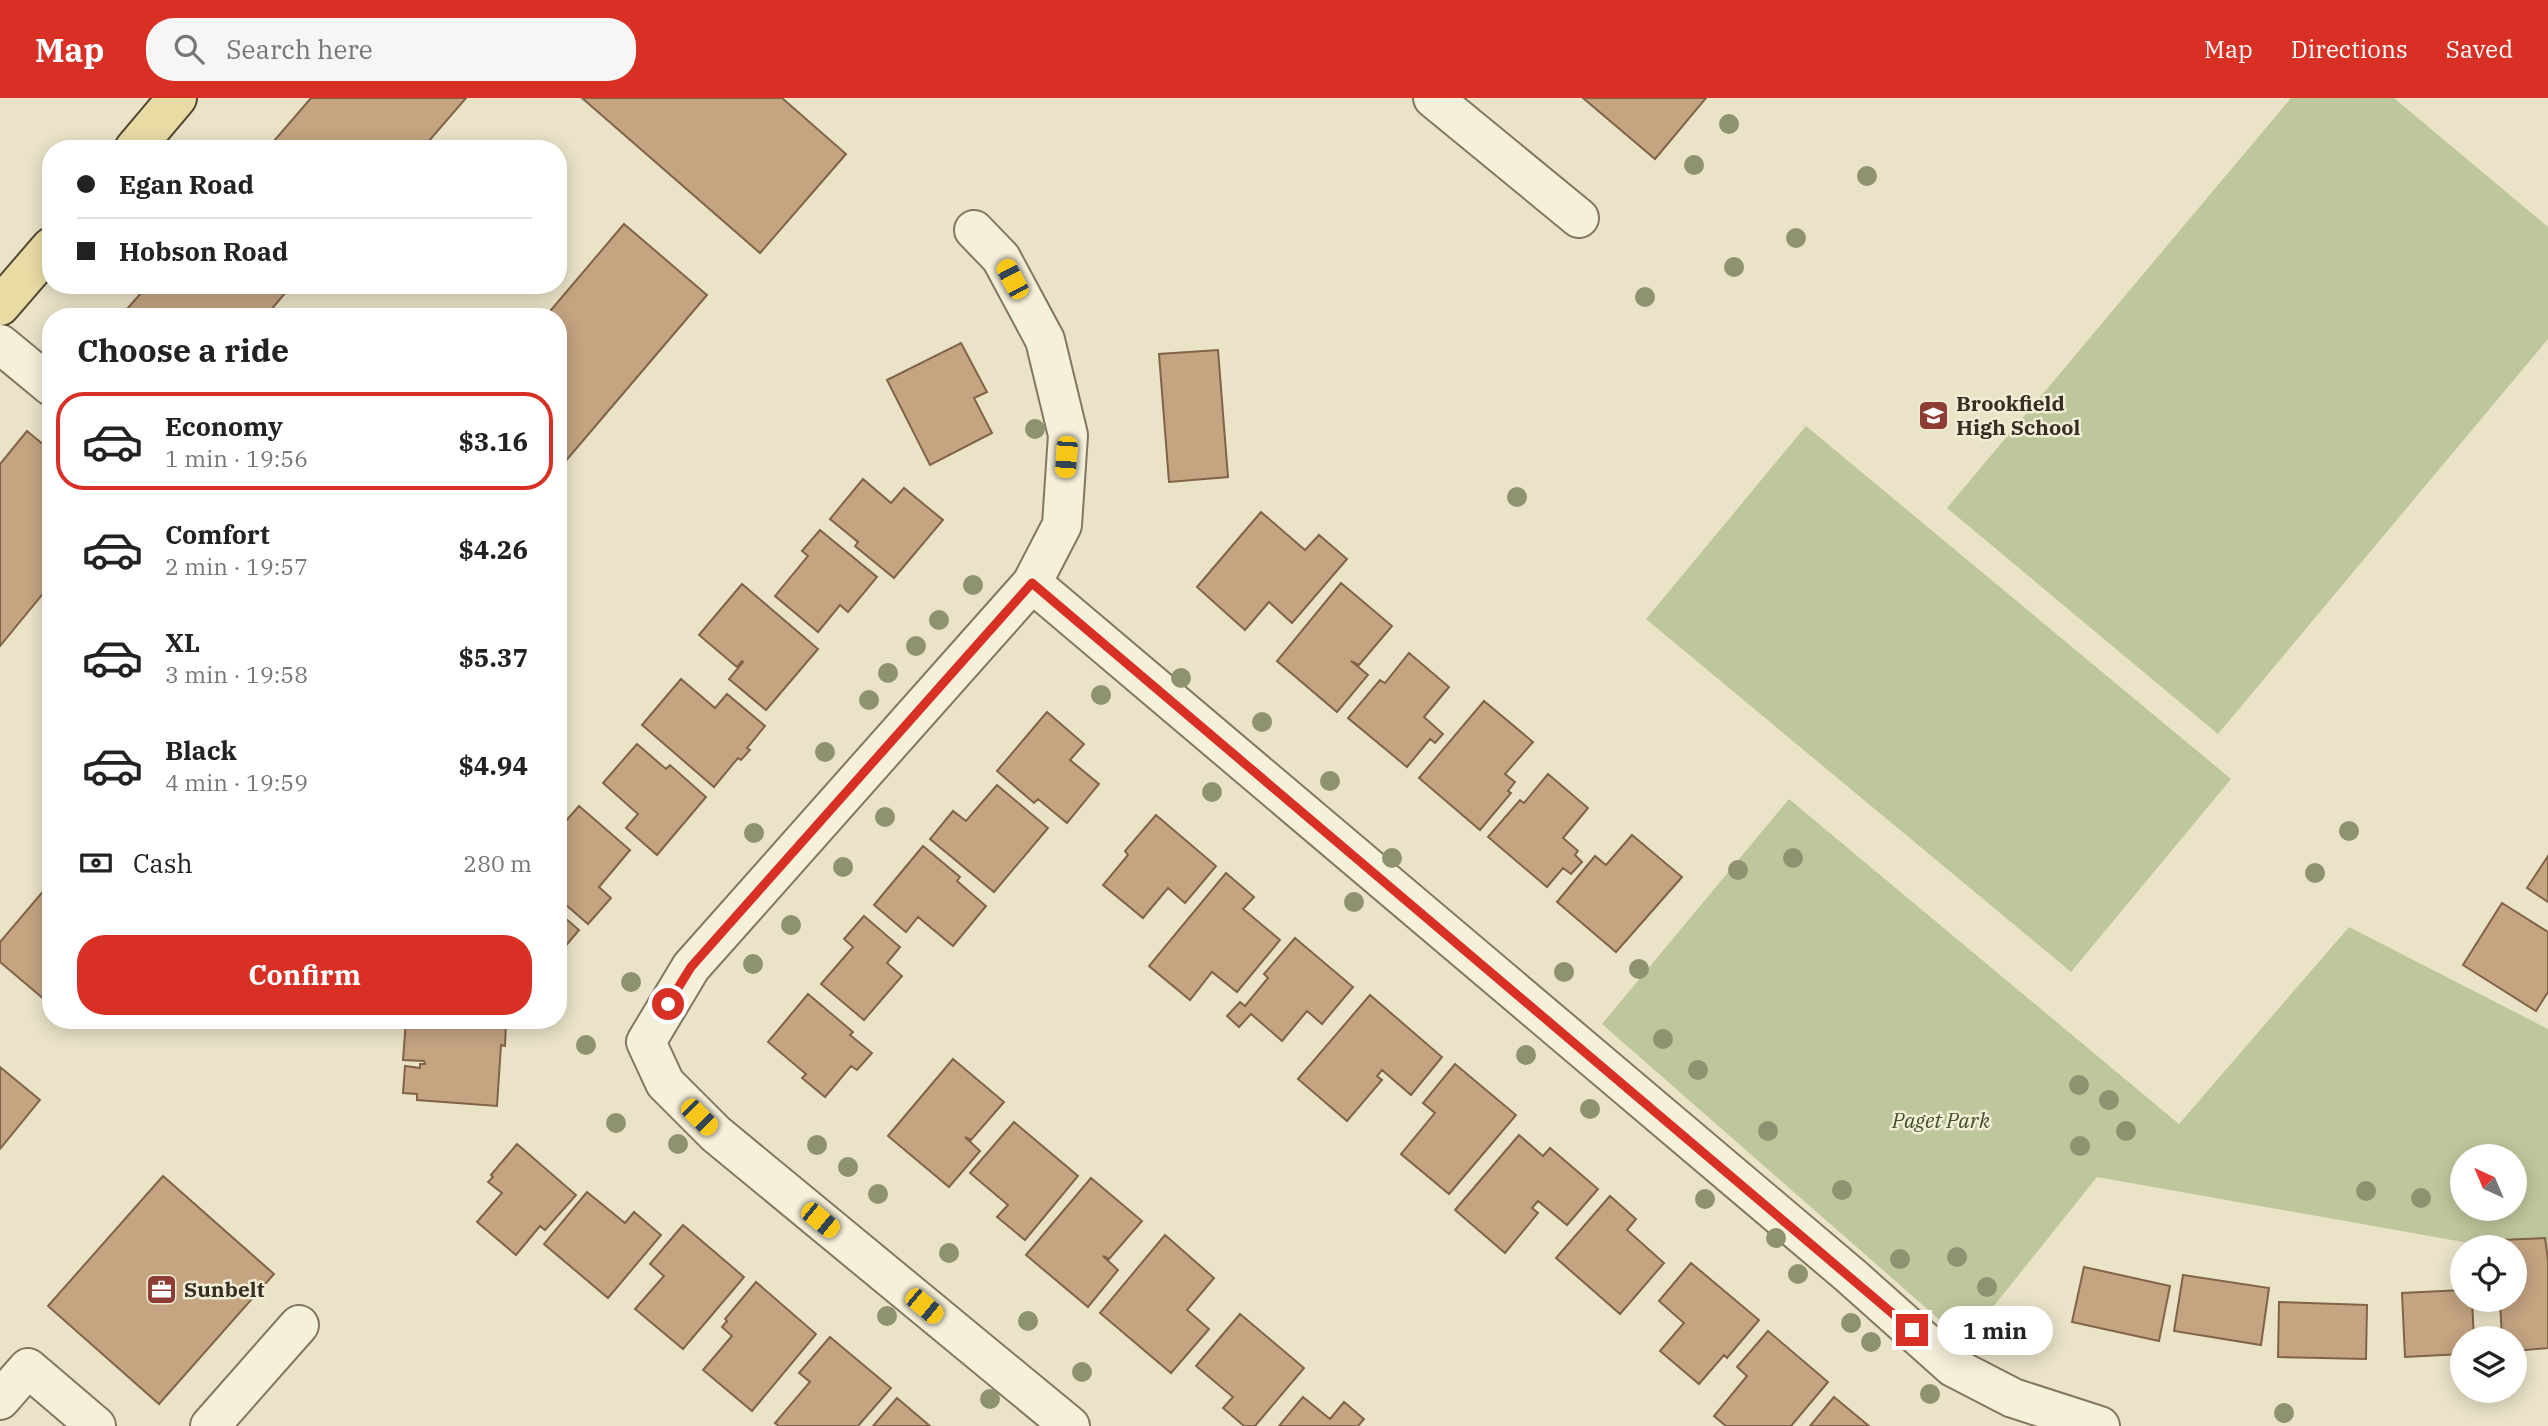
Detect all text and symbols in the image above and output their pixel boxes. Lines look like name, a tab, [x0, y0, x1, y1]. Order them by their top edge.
search box	[146, 18, 636, 81]
text: Map	[35, 28, 104, 71]
icon: search	[170, 30, 208, 68]
text: Search here	[226, 32, 373, 66]
text: Map	[2204, 33, 2253, 65]
text: Directions	[2291, 33, 2408, 65]
text: Saved	[2446, 33, 2513, 65]
text: Egan Road	[119, 167, 254, 201]
text: Hobson Road	[119, 234, 288, 268]
car	[993, 256, 1032, 302]
text: Choose a ride	[77, 329, 289, 371]
place label: Brookfield High School	[1956, 389, 2081, 441]
school or university icon: Brookfield High School	[1916, 399, 1950, 433]
text: Economy	[165, 409, 283, 443]
icon: car	[81, 410, 144, 473]
text: $3.16	[458, 424, 528, 458]
car	[1055, 435, 1078, 479]
text: 1 min · 19:56	[165, 443, 308, 473]
text: Comfort	[165, 517, 270, 551]
icon: car	[81, 518, 144, 581]
text: $4.26	[458, 532, 528, 566]
text: 2 min · 19:57	[165, 551, 308, 581]
text: XL	[165, 625, 200, 659]
icon: car	[81, 626, 144, 689]
text: $5.37	[458, 640, 528, 674]
text: 3 min · 19:58	[165, 659, 308, 689]
text: Black	[165, 733, 237, 767]
icon: car	[81, 734, 144, 797]
text: $4.94	[458, 748, 528, 782]
text: 4 min · 19:59	[165, 767, 308, 797]
icon: cash	[77, 844, 115, 882]
text: Cash	[133, 846, 193, 880]
text: 280 m	[463, 848, 532, 878]
button: Confirm	[77, 935, 532, 1015]
route start	[652, 988, 684, 1020]
car	[677, 1095, 722, 1139]
park label: Paget Park	[1891, 1106, 1991, 1134]
north arrow	[2450, 1144, 2527, 1222]
map controls	[2450, 1144, 2527, 1403]
car	[798, 1199, 843, 1241]
button: locate	[2450, 1235, 2527, 1312]
office icon: Sunbelt	[144, 1273, 178, 1307]
place label: Sunbelt	[184, 1275, 265, 1303]
car	[902, 1284, 947, 1328]
callout: 1 min	[1937, 1306, 2052, 1354]
route end	[1896, 1314, 1928, 1346]
text: 1 min	[1963, 1315, 2027, 1345]
button: layers	[2450, 1326, 2527, 1403]

